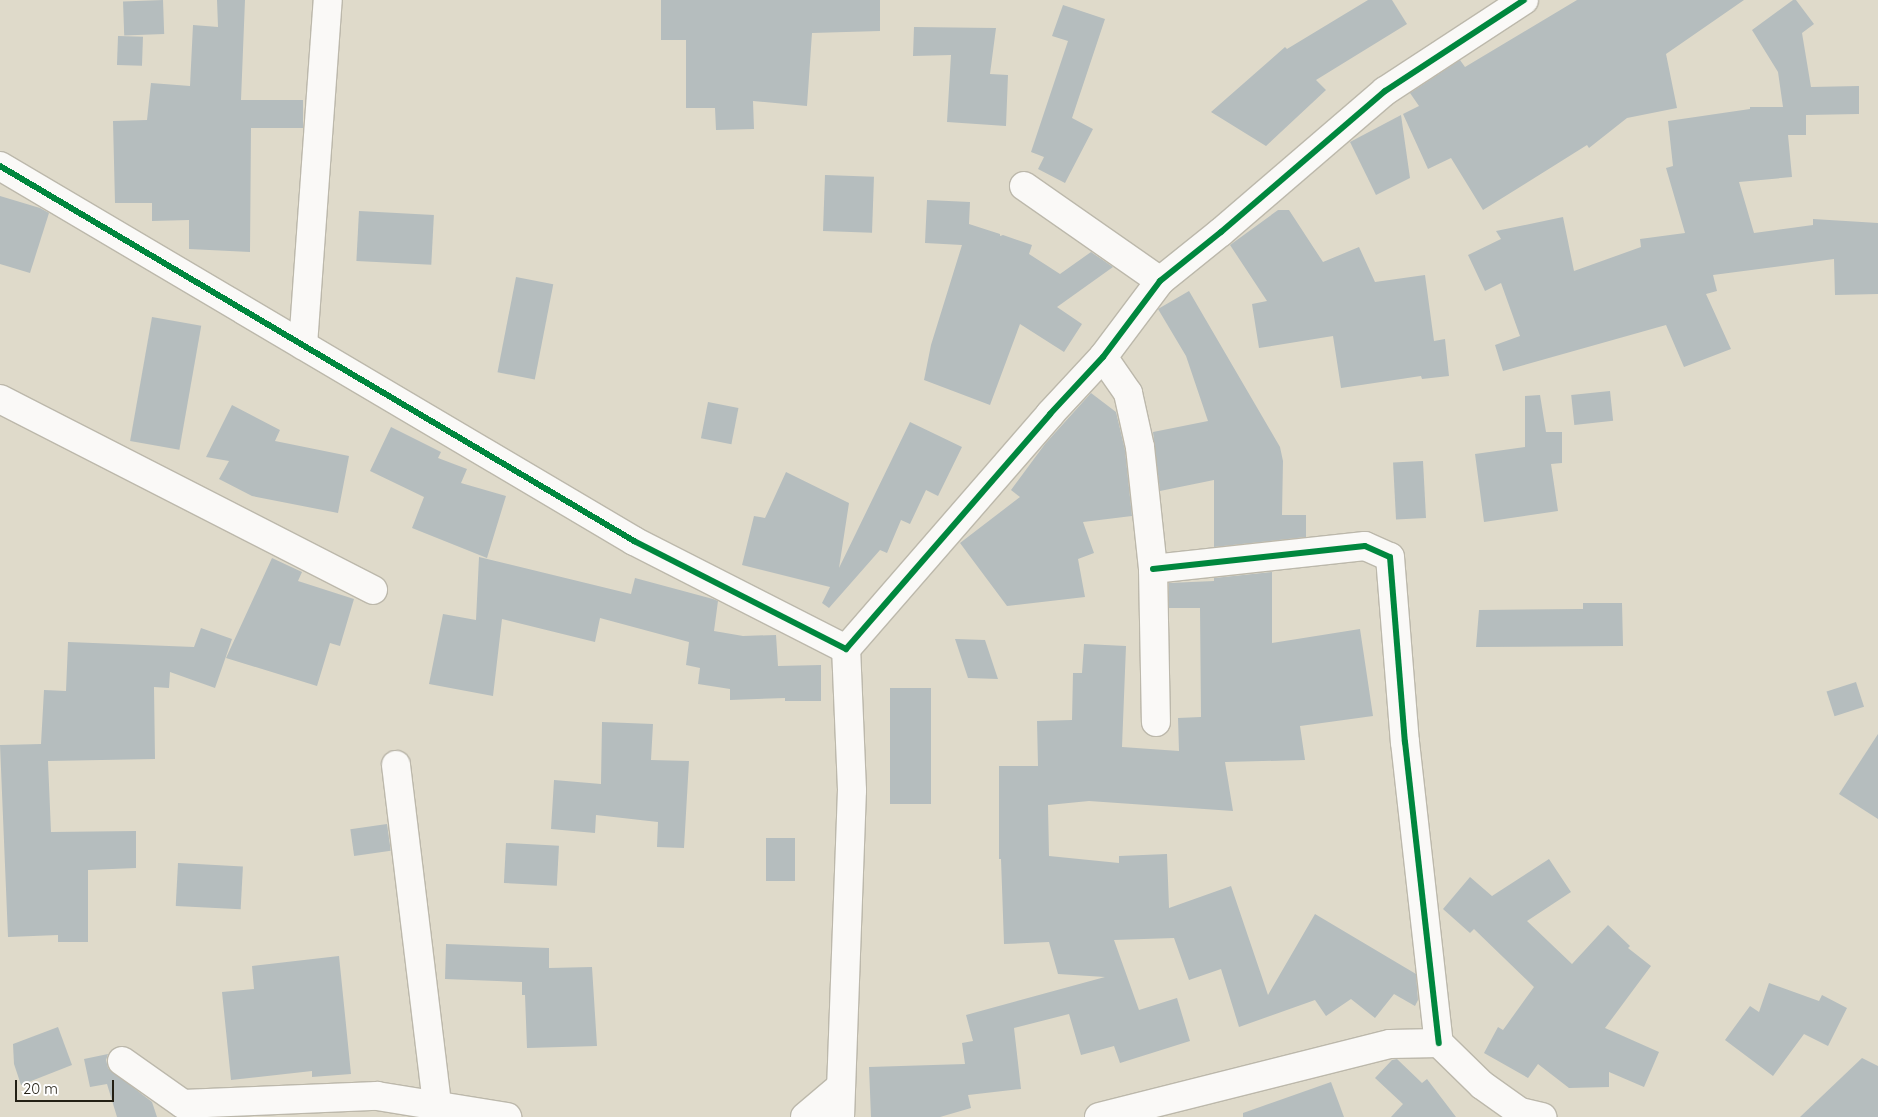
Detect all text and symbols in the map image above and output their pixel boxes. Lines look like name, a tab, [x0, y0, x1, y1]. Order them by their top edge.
scale bar	[18, 1070, 116, 1102]
text: 20 m	[23, 1079, 58, 1098]

